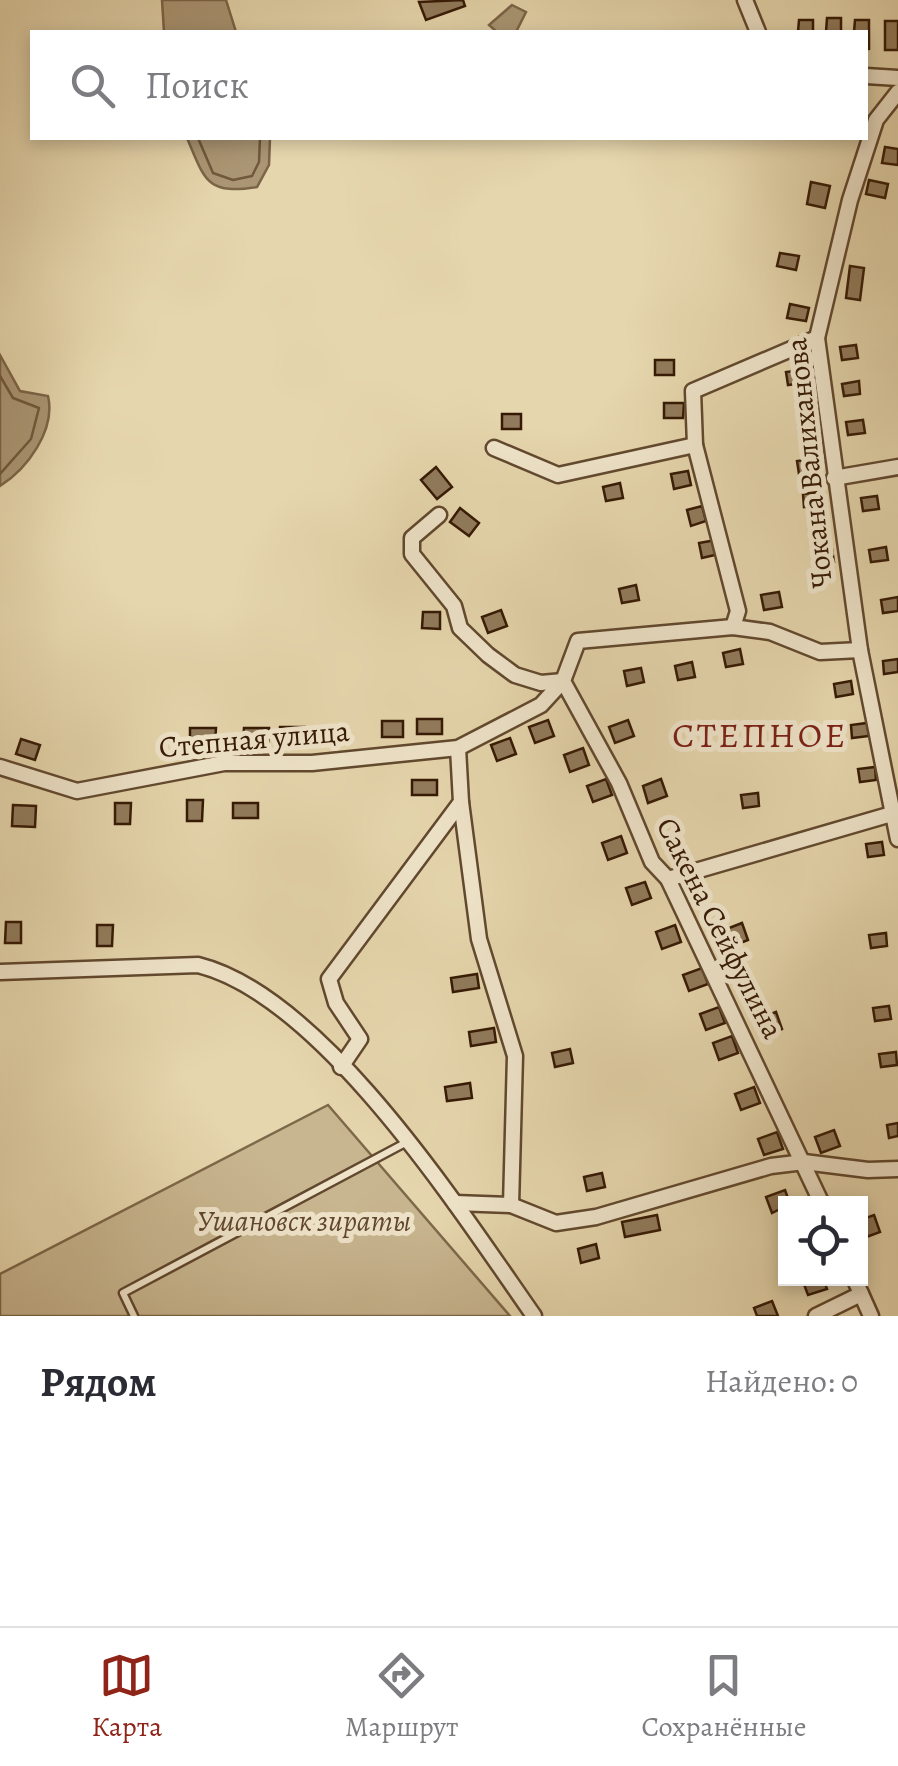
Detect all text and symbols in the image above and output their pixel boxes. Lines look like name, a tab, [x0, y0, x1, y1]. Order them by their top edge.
search box	[30, 30, 868, 140]
icon: search	[65, 58, 120, 113]
text: Поиск	[145, 59, 249, 111]
street label: Чокана Валиханова	[776, 336, 842, 590]
street label: Степная улица	[157, 711, 351, 767]
district label: СТЕПНОЕ	[672, 711, 848, 759]
street label: Сакена Сейфулина	[647, 811, 793, 1046]
map controls	[778, 1196, 868, 1286]
button: locate	[778, 1196, 868, 1286]
park label: Ушановск зираты	[197, 1201, 411, 1241]
text: Рядом	[40, 1353, 157, 1410]
text: Найдено: 0	[705, 1359, 858, 1403]
tab: Карта	[92, 1648, 162, 1746]
tab: Маршрут	[345, 1648, 458, 1746]
tab: Сохранённые	[641, 1648, 807, 1746]

